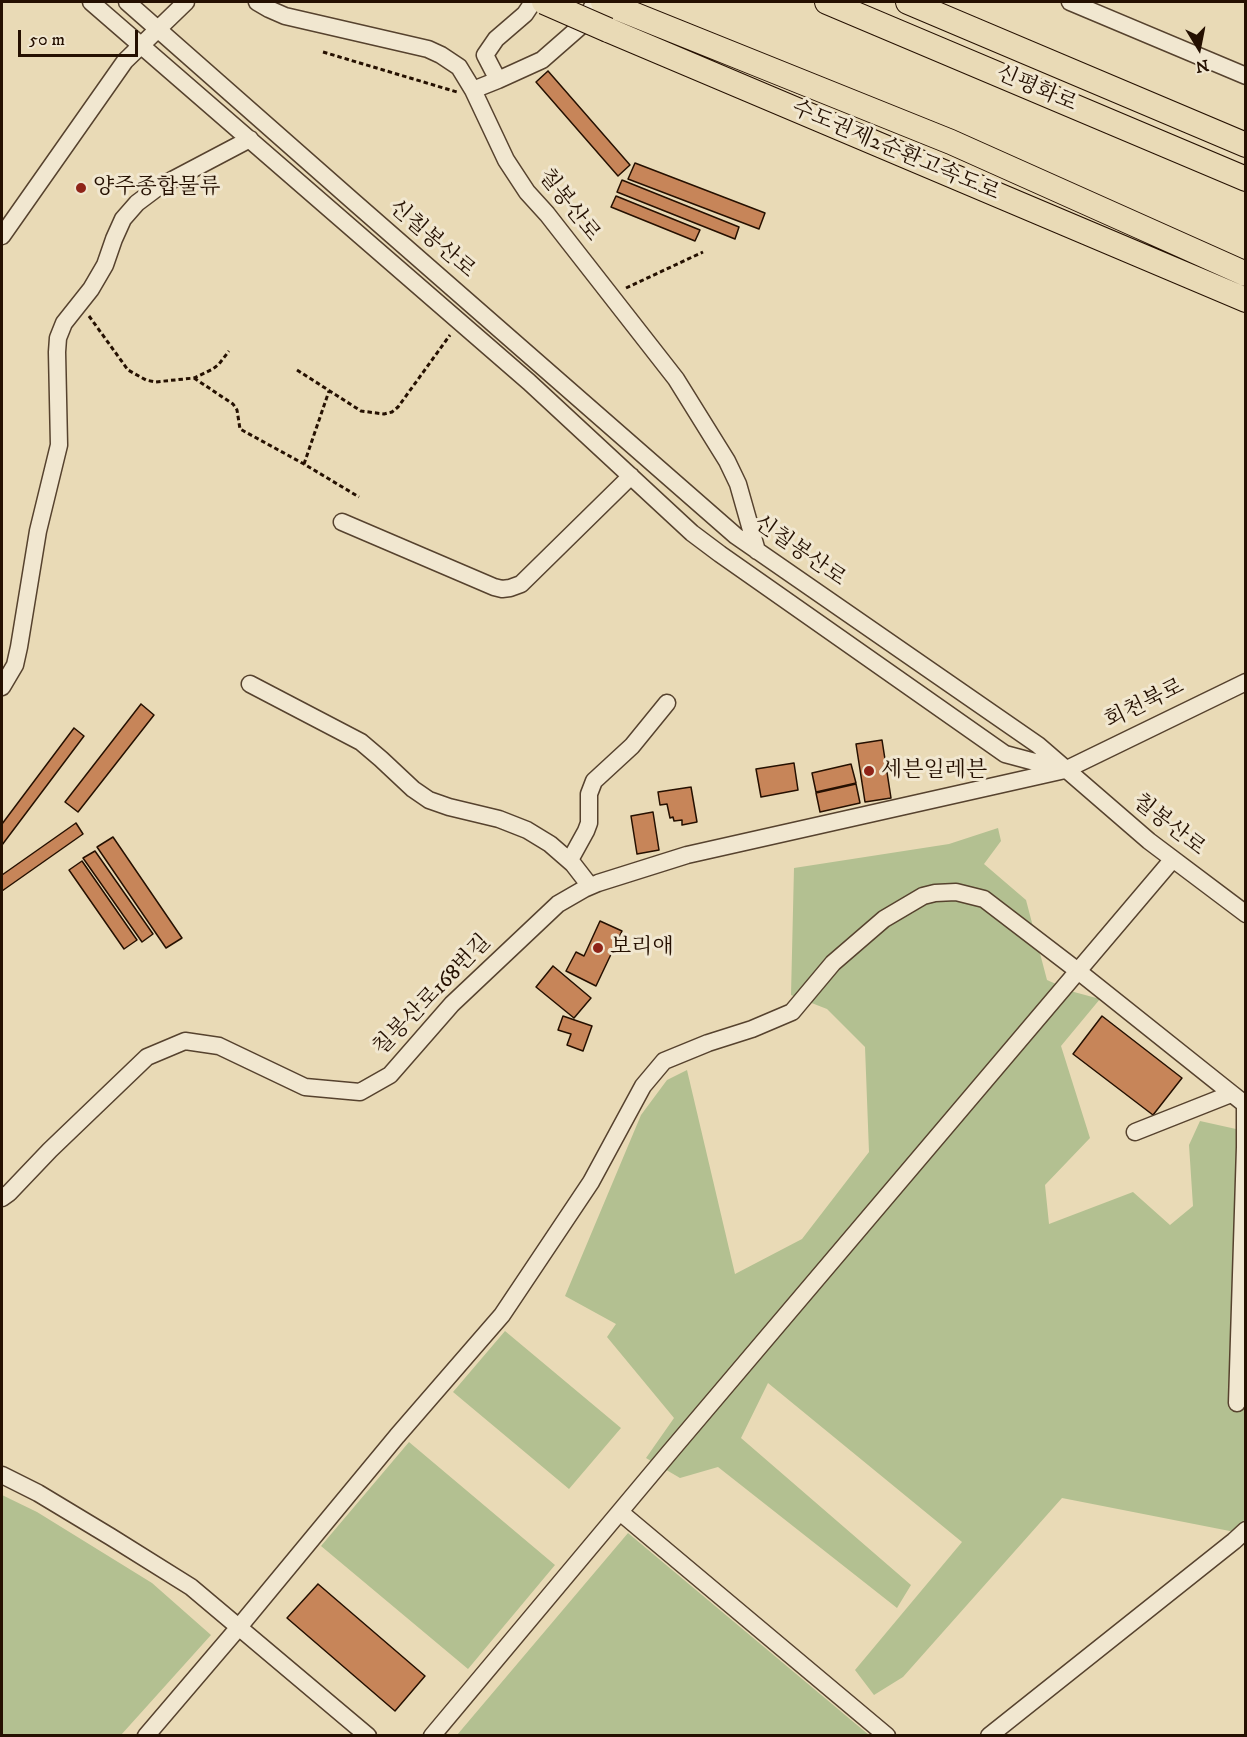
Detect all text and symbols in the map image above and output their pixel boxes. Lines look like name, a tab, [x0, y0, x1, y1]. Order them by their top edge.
scale bar	[21, 18, 141, 56]
north arrow	[1169, 18, 1229, 78]
text: 50 m	[29, 29, 65, 51]
text: N	[1194, 55, 1210, 77]
street label: 신평화로	[992, 61, 1080, 119]
street label: 수도권제2순환고속도로	[787, 96, 1003, 208]
street label: 칠봉산로	[531, 164, 605, 248]
place label: 양주종합물류	[93, 175, 221, 201]
marker: 양주종합물류	[74, 181, 88, 195]
street label: 신칠봉산로	[382, 195, 480, 285]
street label: 신칠봉산로	[748, 511, 850, 593]
street label: 회천북로	[1101, 675, 1189, 735]
place label: 세븐일레븐	[881, 758, 987, 784]
marker: 세븐일레븐	[862, 764, 876, 778]
street label: 칠봉산로	[1126, 789, 1210, 863]
street label: 칠봉산로168번길	[369, 930, 497, 1062]
place label: 보리애	[610, 935, 674, 961]
marker: 보리애	[591, 941, 605, 955]

